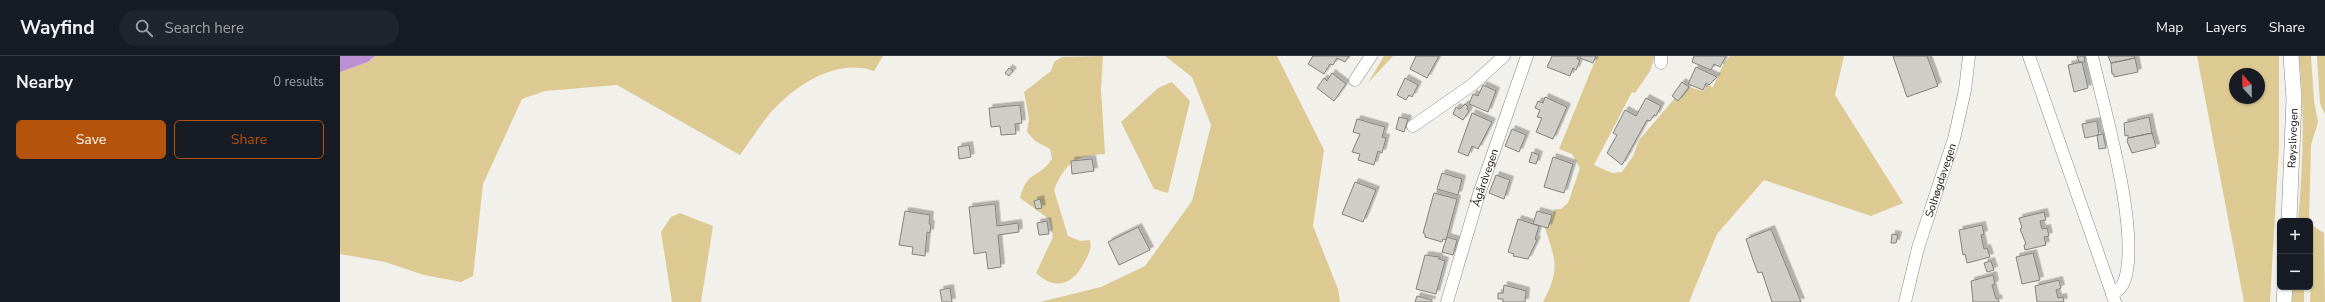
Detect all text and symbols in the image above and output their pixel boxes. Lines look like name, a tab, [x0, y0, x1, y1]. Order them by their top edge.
search box	[119, 10, 399, 46]
text: Wayfind	[20, 15, 95, 41]
icon: search	[133, 17, 155, 39]
text: Search here	[165, 18, 244, 38]
text: Map	[2156, 18, 2183, 37]
text: Layers	[2205, 18, 2247, 37]
text: Share	[2269, 18, 2305, 37]
north arrow	[2229, 68, 2265, 104]
text: Nearby	[16, 71, 73, 94]
text: 0 results	[273, 73, 324, 91]
street label: Røyslivegen	[2284, 108, 2302, 168]
button: Save	[16, 120, 166, 159]
button: Share	[174, 120, 324, 159]
street label: Solhøgdavegen	[1922, 141, 1960, 219]
street label: Ågårdvegen	[1468, 147, 1502, 209]
map controls	[2277, 218, 2313, 290]
button: +	[2277, 218, 2313, 254]
button: −	[2277, 254, 2313, 290]

